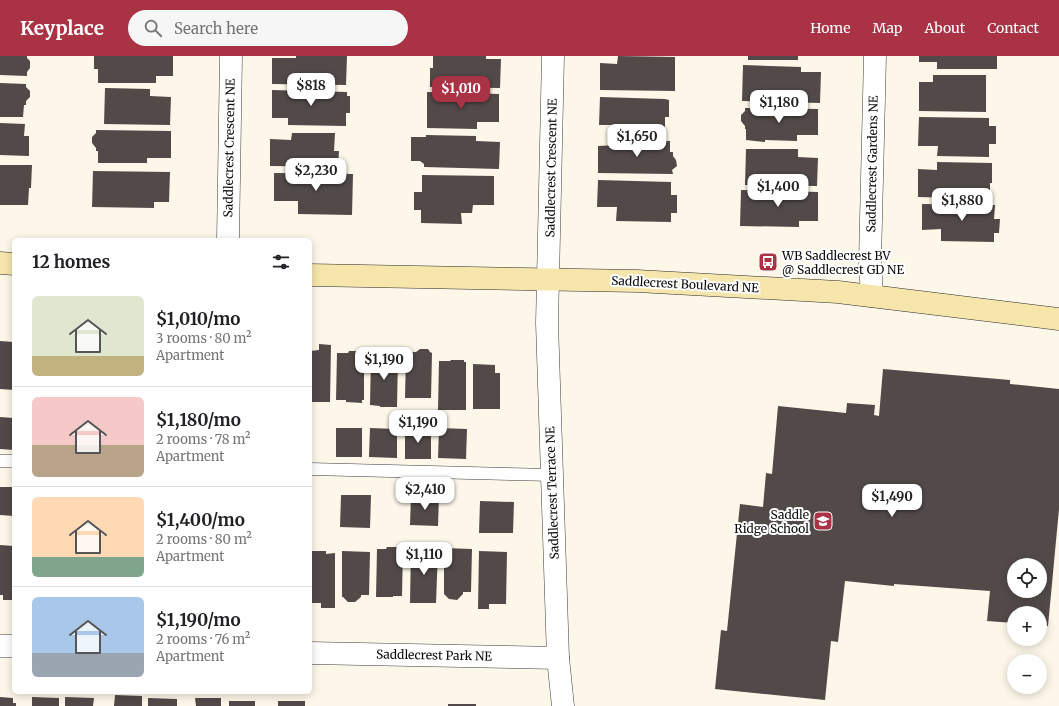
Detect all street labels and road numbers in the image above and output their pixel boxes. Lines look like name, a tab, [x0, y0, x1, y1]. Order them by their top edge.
street label: Saddlecrest Crescent NE	[220, 78, 238, 218]
street label: Saddlecrest Gardens NE	[863, 95, 881, 233]
street label: Saddlecrest Crescent NE	[542, 98, 560, 238]
street label: Saddlecrest Boulevard NE	[611, 273, 760, 295]
street label: Saddlecrest Terrace NE	[542, 426, 562, 560]
street label: Saddlecrest Park NE	[376, 646, 493, 664]

